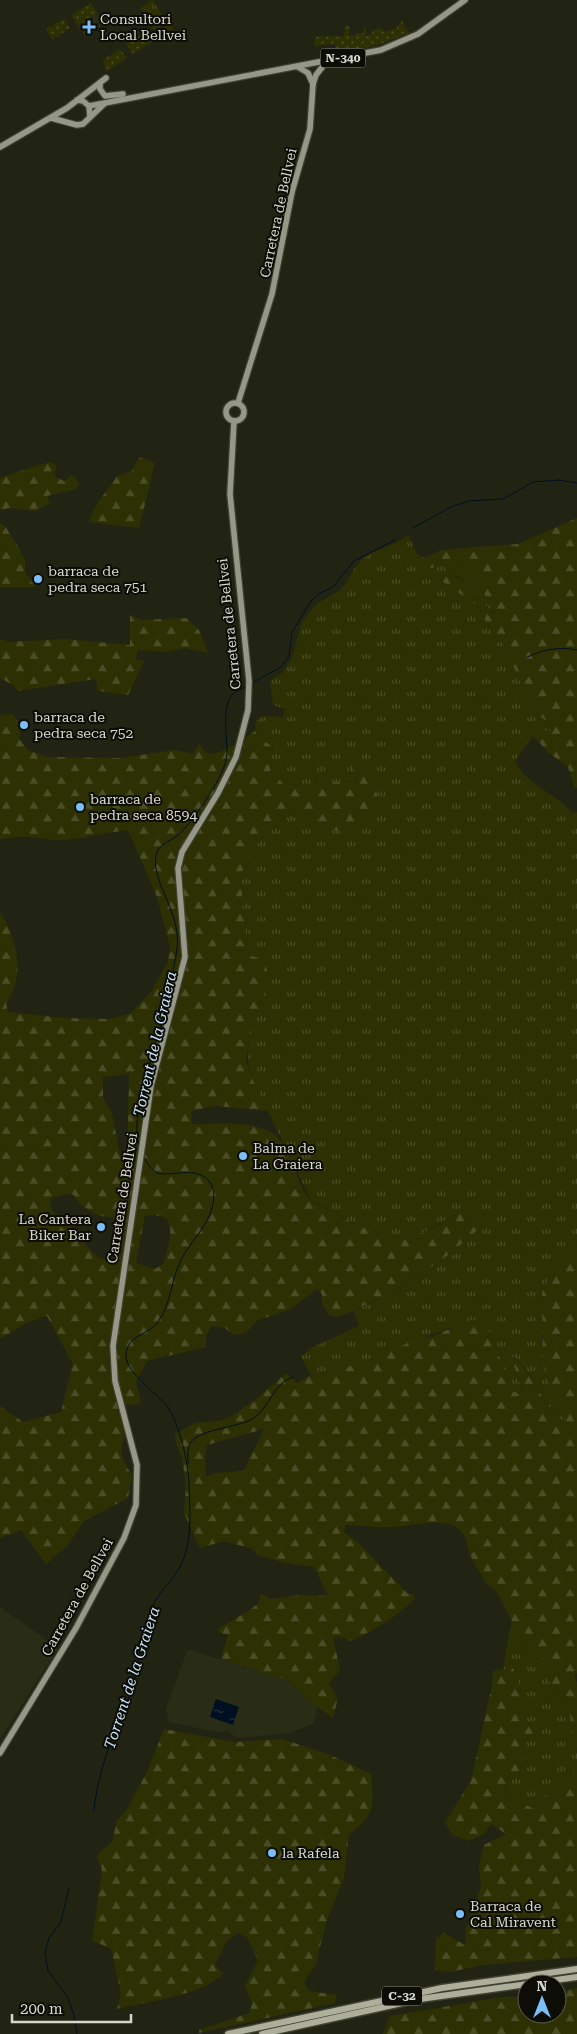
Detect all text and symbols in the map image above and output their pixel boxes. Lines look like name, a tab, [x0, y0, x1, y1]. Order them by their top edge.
place label: Consultori Local Bellvei	[100, 11, 187, 43]
marker: Consultori Local Bellvei	[82, 20, 96, 34]
road number: N-340	[320, 48, 366, 68]
street label: Carretera de Bellvei	[256, 146, 300, 279]
street label: Carretera de Bellvei	[214, 557, 244, 690]
place label: barraca de pedra seca 751	[48, 563, 148, 595]
marker: barraca de pedra seca 751	[32, 573, 44, 585]
place label: barraca de pedra seca 752	[34, 709, 134, 741]
marker: barraca de pedra seca 752	[18, 719, 30, 731]
place label: barraca de pedra seca 8594	[90, 791, 197, 823]
marker: barraca de pedra seca 8594	[74, 801, 86, 813]
water label: Torrent de la Graiera	[130, 970, 180, 1118]
street label: Carretera de Bellvei	[104, 1131, 140, 1264]
place label: Balma de La Graiera	[253, 1140, 323, 1172]
marker: Balma de La Graiera	[237, 1150, 249, 1162]
place label: La Cantera Biker Bar	[18, 1211, 91, 1243]
marker: La Cantera Biker Bar	[95, 1221, 107, 1233]
street label: Carretera de Bellvei	[38, 1535, 116, 1659]
water label: Torrent de la Graiera	[100, 1605, 164, 1751]
place label: la Rafela	[282, 1845, 340, 1861]
marker: la Rafela	[266, 1847, 278, 1859]
place label: Barraca de Cal Miravent	[470, 1898, 556, 1930]
marker: Barraca de Cal Miravent	[454, 1908, 466, 1920]
north arrow	[517, 1974, 567, 2024]
text: N	[537, 1978, 548, 1994]
road number: C-32	[382, 1986, 422, 2005]
scale bar	[12, 1992, 131, 2024]
text: 200 m	[20, 2000, 63, 2018]

